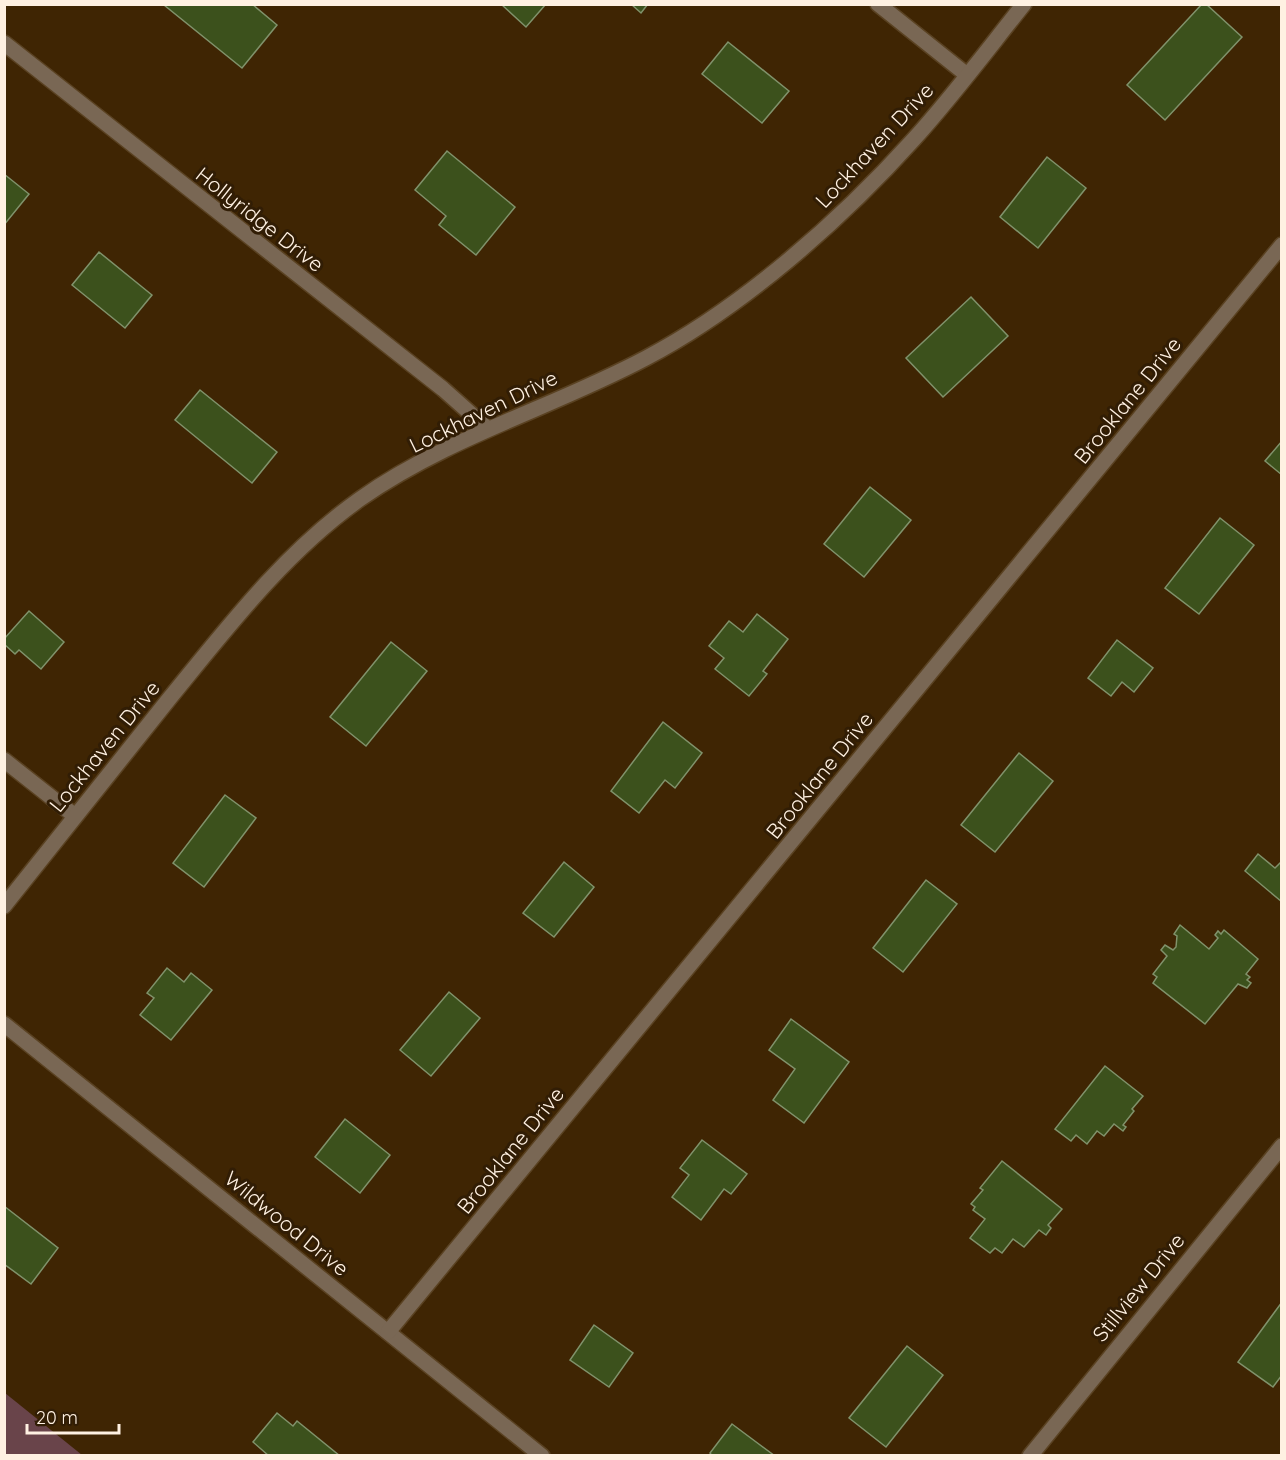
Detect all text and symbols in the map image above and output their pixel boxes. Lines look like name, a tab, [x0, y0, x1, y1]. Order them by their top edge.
street label: Lockhaven Drive	[809, 77, 939, 213]
street label: Hollyridge Drive	[191, 161, 329, 277]
street label: Brooklane Drive	[1068, 331, 1186, 469]
street label: Lockhaven Drive	[405, 364, 561, 458]
street label: Lockhaven Drive	[43, 675, 165, 817]
street label: Brooklane Drive	[760, 706, 878, 844]
street label: Brooklane Drive	[451, 1081, 569, 1219]
street label: Wildwood Drive	[220, 1165, 354, 1281]
street label: Stillview Drive	[1086, 1227, 1190, 1347]
scale bar	[27, 1397, 118, 1435]
text: 20 m	[36, 1406, 78, 1429]

